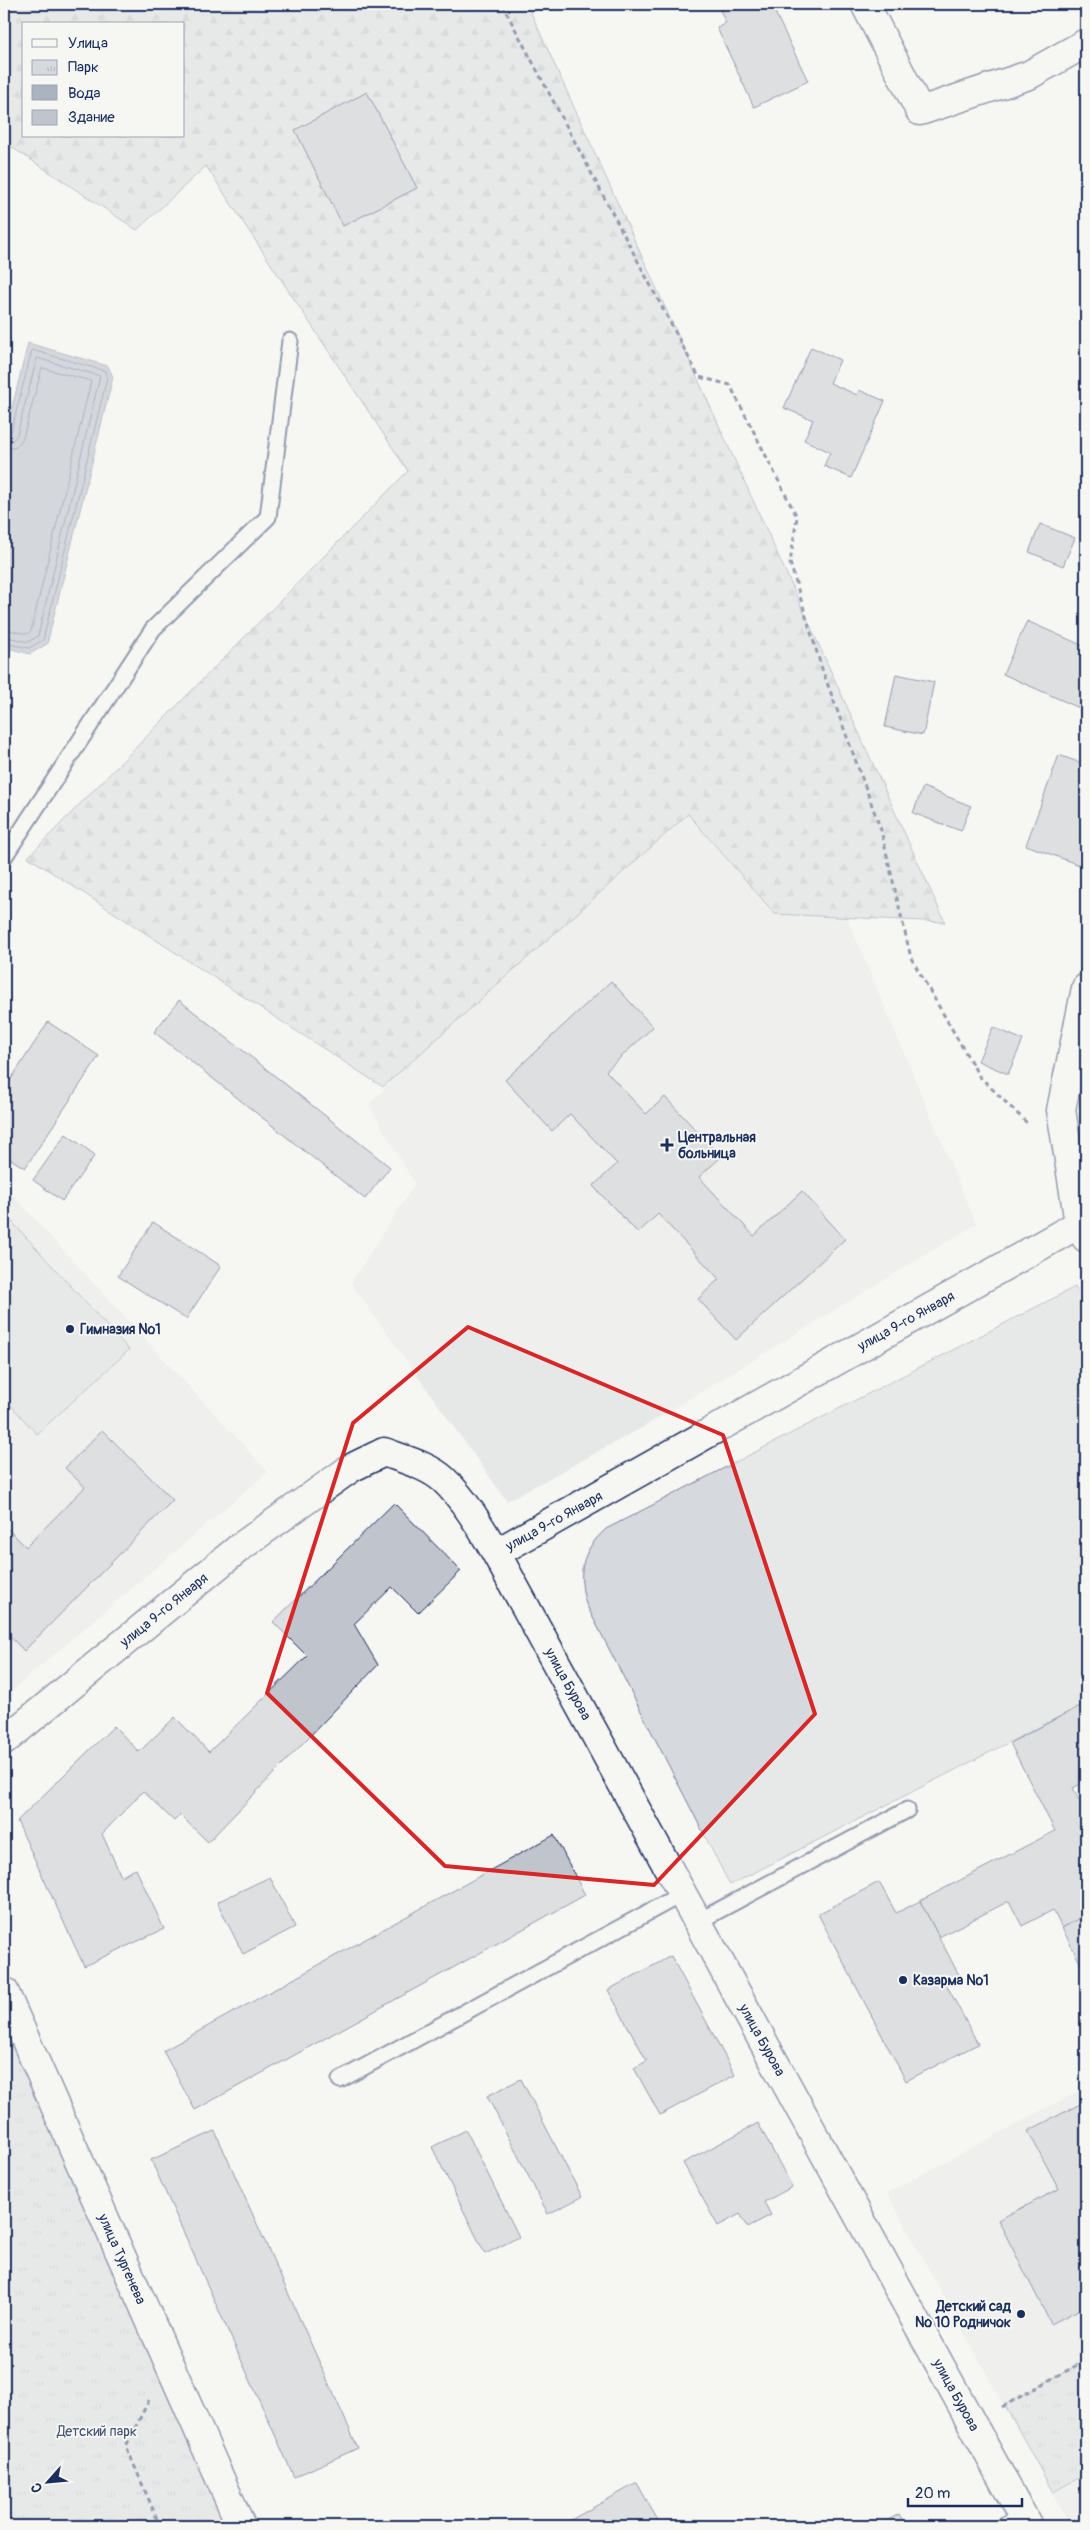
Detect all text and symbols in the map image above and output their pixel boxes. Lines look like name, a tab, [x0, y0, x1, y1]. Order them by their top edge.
legend	[22, 22, 185, 138]
text: Улица	[68, 34, 108, 53]
text: Парк	[68, 58, 99, 77]
text: Вода	[68, 84, 101, 103]
text: Здание	[68, 108, 115, 127]
place label: Центральная больница	[678, 1129, 756, 1162]
marker: Центральная больница	[660, 1138, 674, 1152]
street label: улица 9-го Января	[854, 1287, 957, 1355]
place label: Гимназия №1	[80, 1321, 161, 1338]
marker: Гимназия №1	[64, 1323, 76, 1335]
street label: улица 9-го Января	[502, 1487, 605, 1555]
street label: улица 9-го Января	[116, 1569, 211, 1651]
street label: улица Бурова	[541, 1644, 595, 1723]
place label: Казарма №1	[913, 1972, 989, 1989]
marker: Казарма №1	[897, 1974, 909, 1986]
street label: улица Бурова	[735, 2000, 789, 2079]
street label: улица Тургенева	[94, 2210, 150, 2307]
place label: Детский сад № 10 Родничок	[915, 2298, 1012, 2331]
marker: Детский сад № 10 Родничок	[1015, 2308, 1027, 2320]
street label: улица Бурова	[929, 2355, 983, 2434]
park label: Детский парк	[56, 2423, 137, 2440]
north arrow	[22, 2458, 72, 2508]
scale bar	[908, 2475, 1021, 2507]
text: С	[27, 2480, 46, 2495]
text: 20 m	[915, 2484, 950, 2503]

